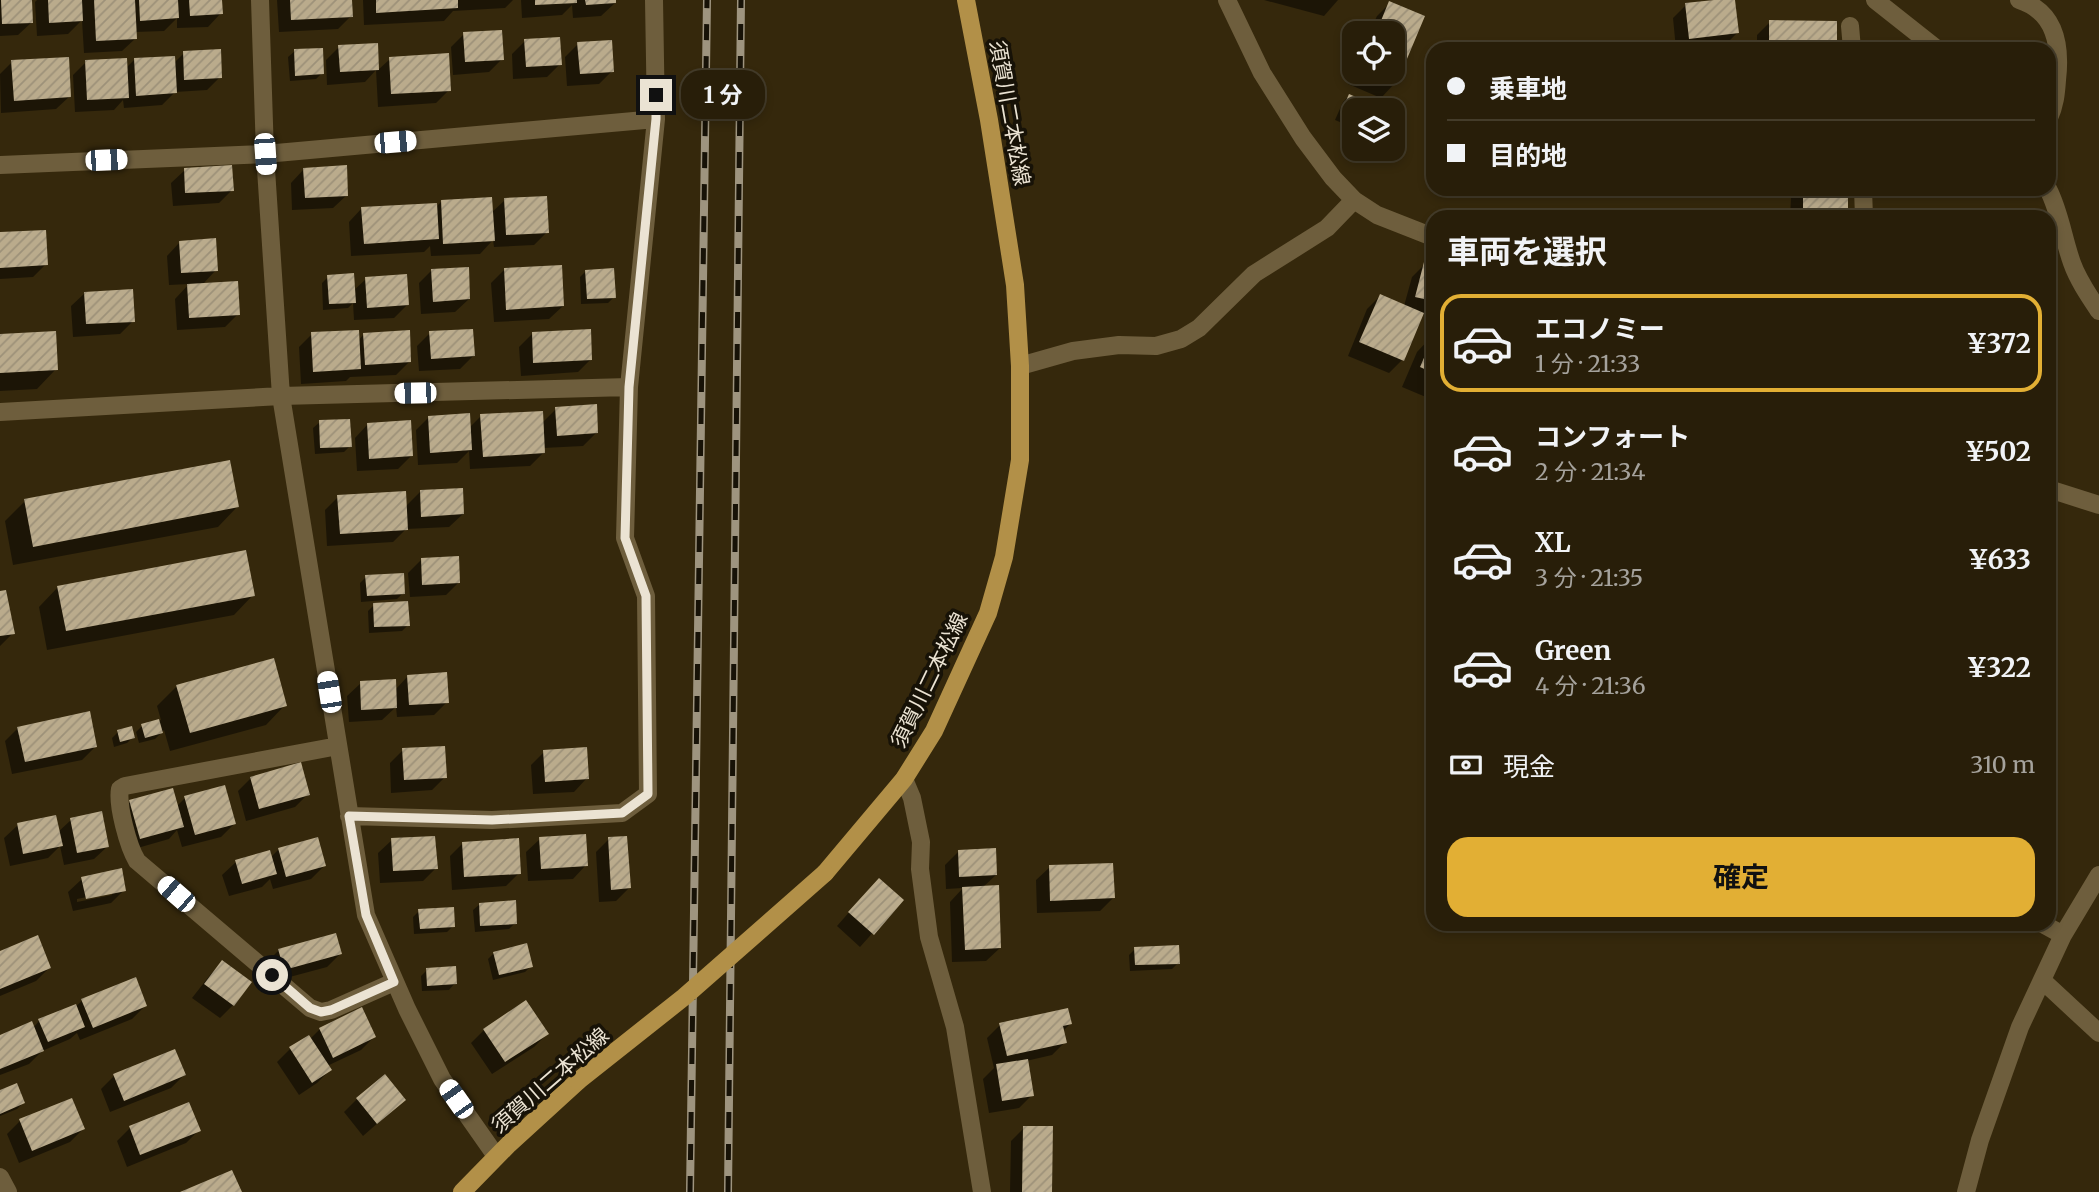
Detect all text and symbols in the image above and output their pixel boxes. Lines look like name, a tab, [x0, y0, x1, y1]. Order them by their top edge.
map controls	[1342, 21, 1405, 161]
button: locate	[1342, 21, 1405, 84]
street label: 須賀川二本松線	[984, 38, 1036, 188]
callout: 1 分	[680, 70, 764, 119]
text: 乗車地	[1489, 72, 1567, 105]
route end	[640, 79, 672, 111]
text: 1 分	[703, 80, 743, 109]
button: layers	[1342, 98, 1405, 161]
car	[374, 130, 417, 154]
car	[254, 132, 277, 176]
text: 目的地	[1489, 139, 1567, 172]
car	[85, 149, 128, 171]
text: 車両を選択	[1447, 232, 1607, 272]
icon: car	[1451, 312, 1514, 375]
text: エコノミー	[1535, 312, 1665, 345]
text: ¥372	[1967, 327, 2031, 360]
text: 1 分 · 21:33	[1535, 349, 1640, 378]
car	[394, 382, 437, 404]
icon: car	[1451, 420, 1514, 483]
text: コンフォート	[1535, 420, 1690, 453]
text: ¥502	[1965, 435, 2031, 468]
text: 2 分 · 21:34	[1535, 457, 1645, 486]
text: XL	[1535, 526, 1571, 559]
icon: car	[1451, 528, 1514, 591]
text: ¥633	[1968, 543, 2031, 576]
text: 3 分 · 21:35	[1535, 563, 1643, 592]
street label: 須賀川二本松線	[885, 608, 973, 752]
text: Green	[1535, 634, 1611, 667]
icon: car	[1451, 636, 1514, 699]
text: ¥322	[1966, 651, 2031, 684]
car	[316, 670, 343, 714]
text: 4 分 · 21:36	[1535, 671, 1646, 700]
icon: cash	[1447, 746, 1485, 784]
text: 現金	[1503, 750, 1555, 783]
text: 310 m	[1970, 750, 2035, 779]
button: 確定	[1447, 837, 2035, 917]
car	[154, 872, 199, 916]
route start	[256, 959, 288, 991]
street label: 須賀川二本松線	[486, 1022, 614, 1138]
car	[436, 1076, 477, 1122]

